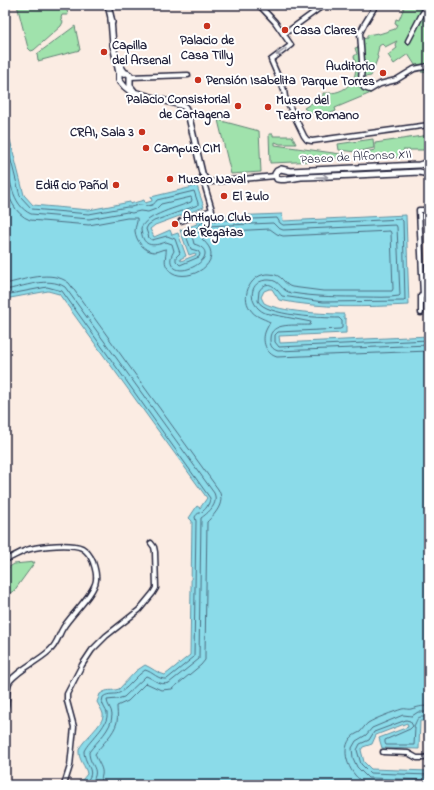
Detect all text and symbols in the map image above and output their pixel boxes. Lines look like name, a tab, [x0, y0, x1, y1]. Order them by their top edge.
marker: Palacio de Casa Tilly	[202, 21, 212, 31]
place label: Casa Clares	[293, 21, 357, 40]
marker: Casa Clares	[280, 25, 290, 35]
place label: Palacio de Casa Tilly	[180, 31, 235, 67]
place label: Capilla del Arsenal	[112, 36, 171, 70]
marker: Capilla del Arsenal	[99, 47, 109, 57]
one-way arrow	[276, 48, 287, 56]
place label: Auditorio Parque Torres	[301, 57, 375, 91]
marker: Auditorio Parque Torres	[378, 68, 388, 78]
place label: Pensión Isabelita	[206, 71, 296, 90]
marker: Pensión Isabelita	[193, 75, 203, 85]
place label: Palacio Consistorial de Cartagena	[126, 90, 230, 126]
place label: Museo del Teatro Romano	[276, 91, 359, 125]
marker: Palacio Consistorial de Cartagena	[233, 101, 243, 111]
marker: Museo del Teatro Romano	[263, 102, 273, 112]
place label: CRAI, Sala 3	[70, 123, 135, 142]
marker: CRAI, Sala 3	[137, 127, 147, 137]
place label: Campus CIM	[154, 139, 221, 158]
marker: Campus CIM	[141, 143, 151, 153]
street label: Paseo de Alfonso XII	[300, 145, 412, 169]
place label: Museo Naval	[178, 170, 246, 189]
one-way arrow	[315, 173, 328, 180]
marker: Museo Naval	[165, 174, 175, 184]
place label: Edificio Pañol	[35, 176, 108, 195]
marker: Edificio Pañol	[111, 180, 121, 190]
place label: El Zulo	[232, 187, 269, 206]
marker: El Zulo	[219, 191, 229, 201]
place label: Antiguo Club de Regatas	[183, 208, 251, 244]
marker: Antiguo Club de Regatas	[170, 219, 180, 229]

